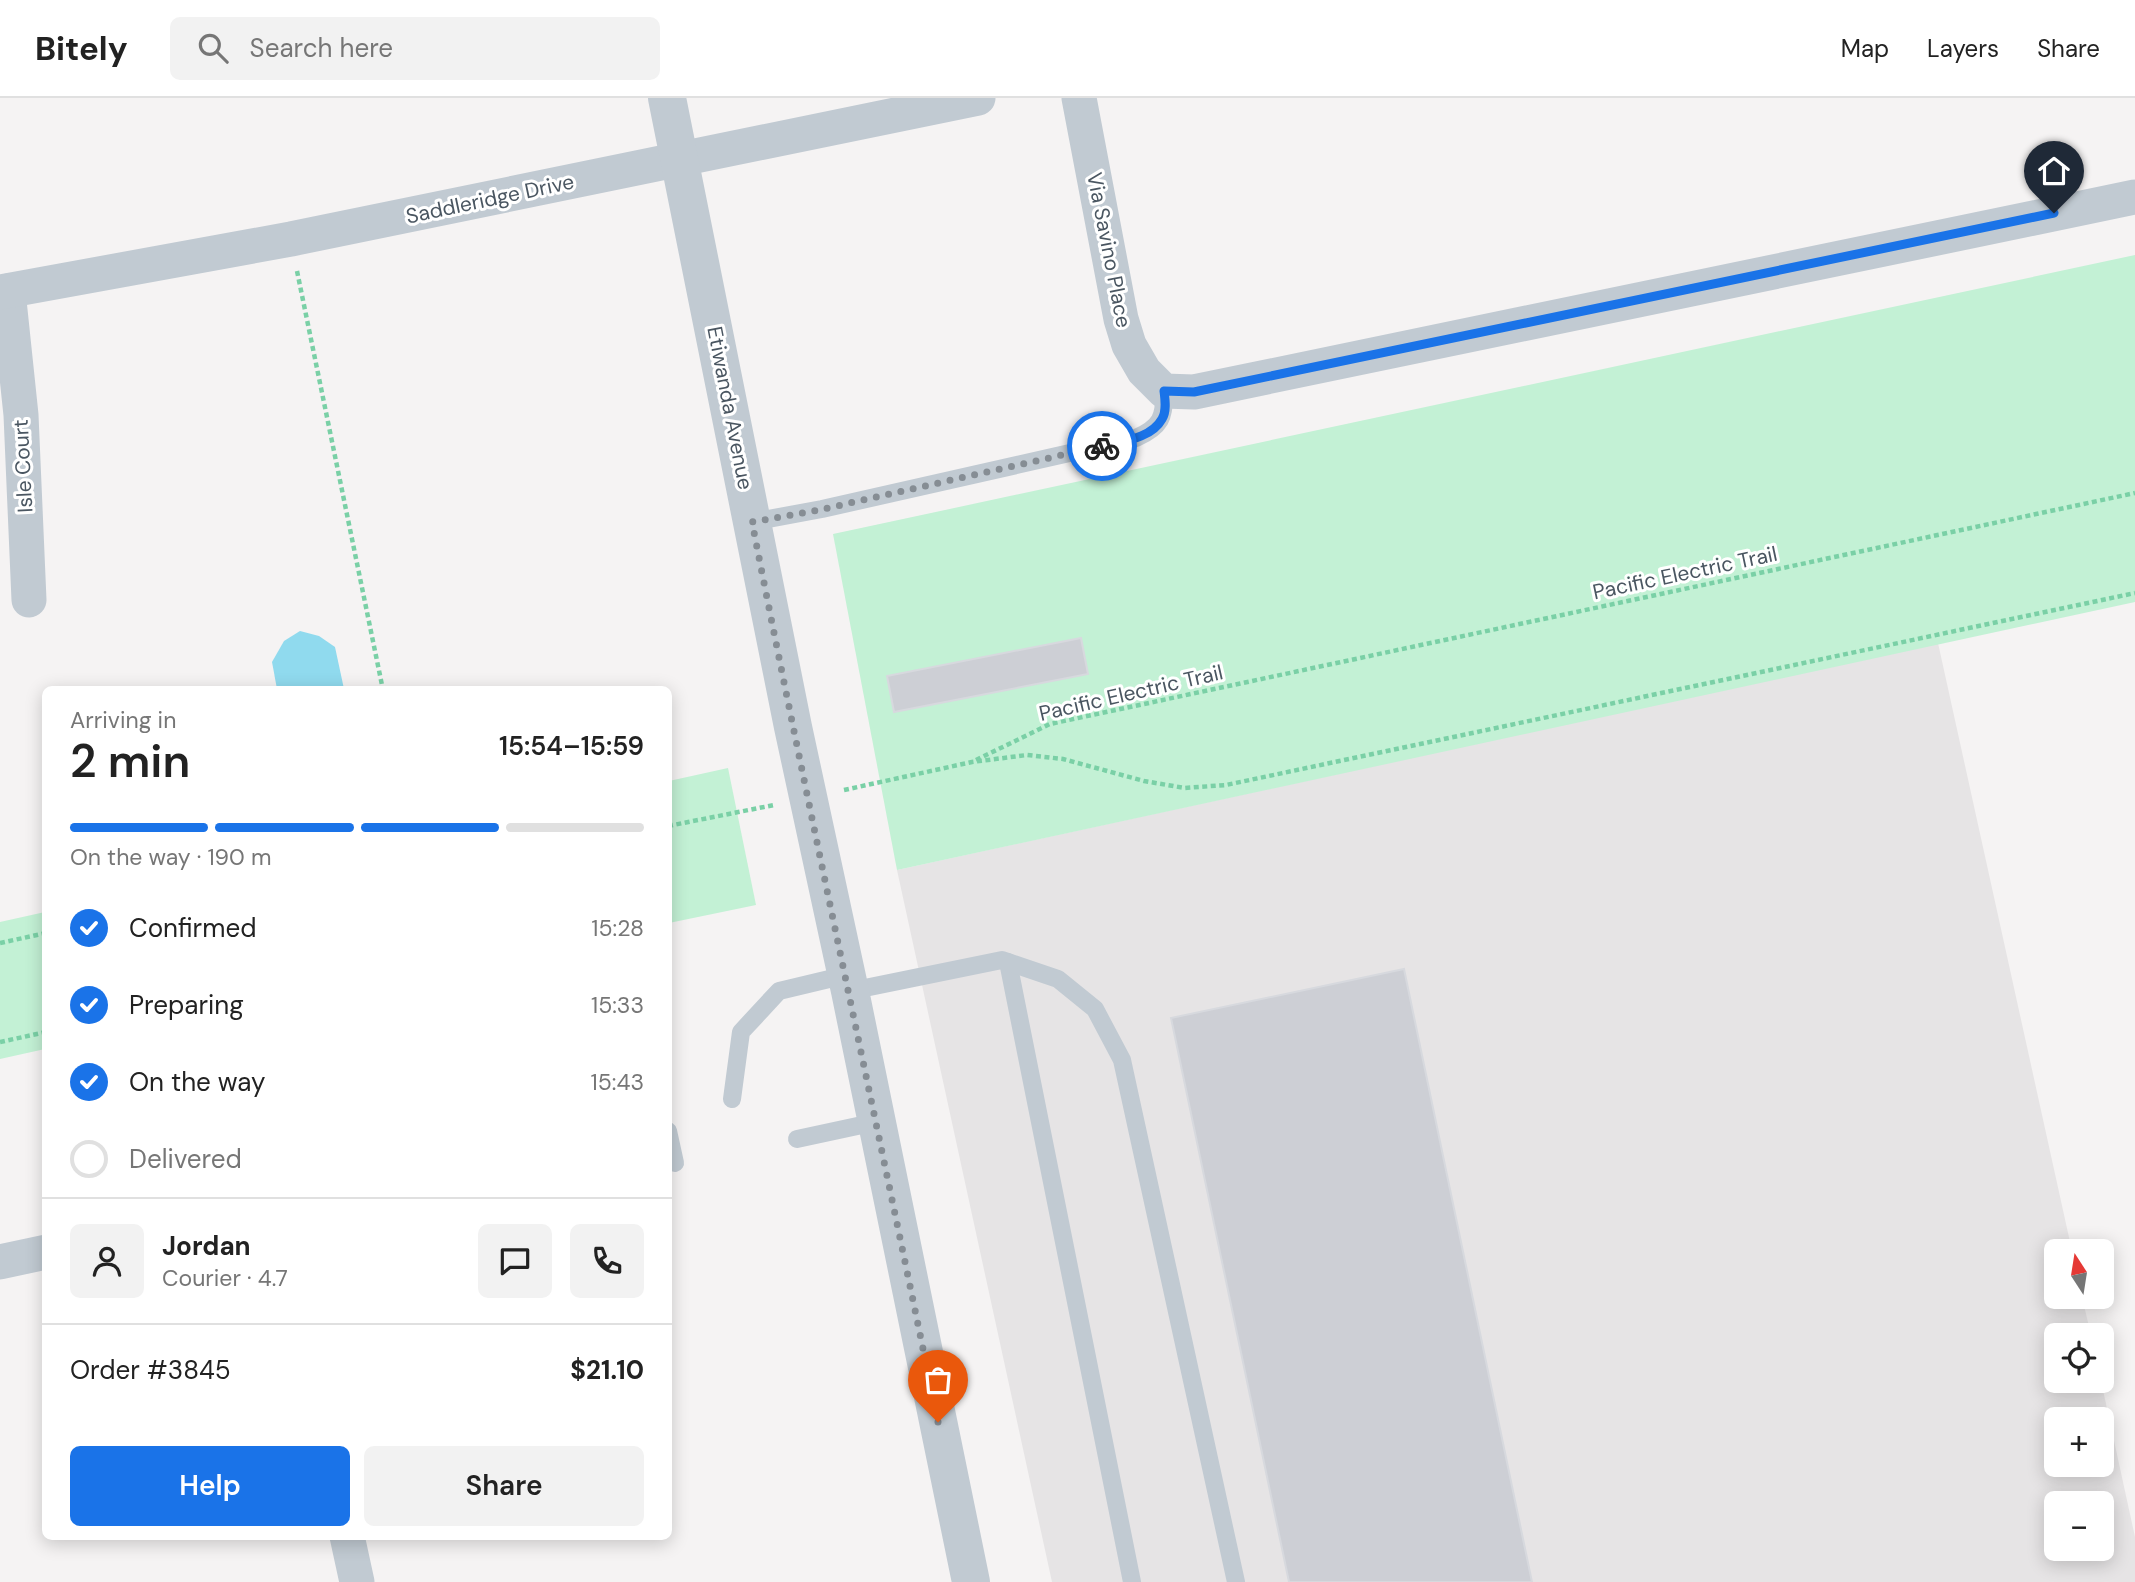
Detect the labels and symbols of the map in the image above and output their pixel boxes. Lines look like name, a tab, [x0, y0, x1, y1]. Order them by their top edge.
pin	[2024, 141, 2084, 213]
street label: Saddleridge Drive	[403, 168, 577, 230]
street label: Via Savino Place	[1080, 170, 1138, 330]
street label: Etiwanda Avenue	[700, 324, 760, 492]
courier	[1067, 411, 1137, 481]
street label: Isle Court	[7, 419, 39, 513]
street label: Pacific Electric Trail	[1590, 540, 1780, 606]
street label: Pacific Electric Trail	[1036, 658, 1226, 728]
north arrow	[2044, 1239, 2114, 1309]
pin	[908, 1350, 968, 1422]

